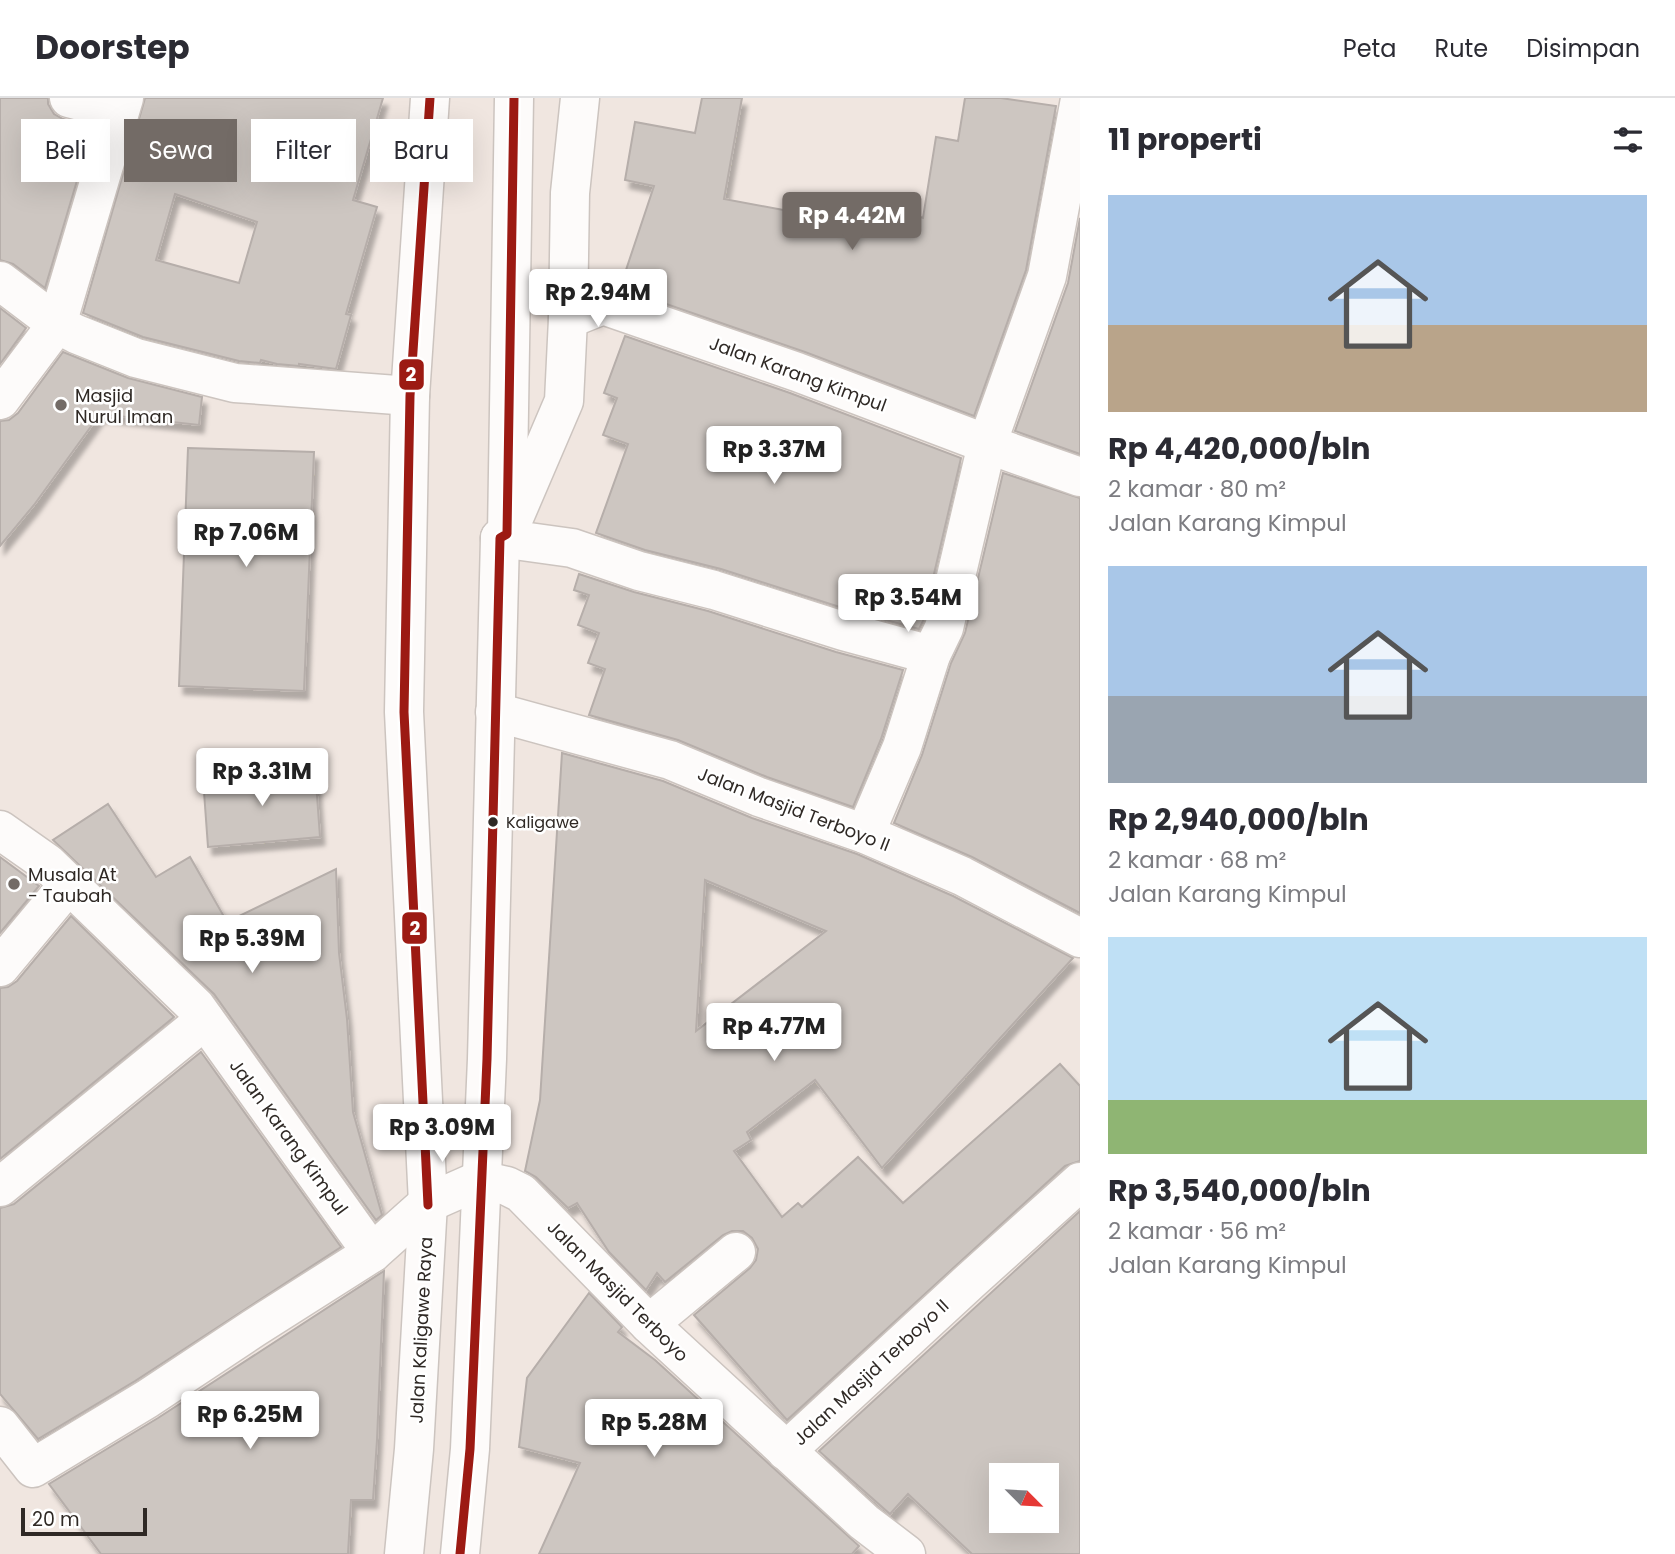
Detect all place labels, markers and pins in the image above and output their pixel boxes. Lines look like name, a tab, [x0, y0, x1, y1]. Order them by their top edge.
pin: Rp 4.42M	[780, 192, 924, 252]
pin: Rp 2.94M	[526, 270, 670, 329]
place label: Masjid Nurul Iman	[75, 383, 173, 429]
marker: Masjid Nurul Iman	[53, 397, 69, 413]
pin: Rp 3.37M	[702, 426, 846, 486]
pin: Rp 7.06M	[174, 510, 318, 569]
pin: Rp 3.54M	[836, 574, 980, 634]
pin: Rp 3.31M	[190, 748, 334, 808]
place label: Kaligawe	[506, 811, 579, 834]
marker: Kaligawe	[486, 815, 500, 829]
place label: Musala At - Taubah	[28, 862, 117, 908]
marker: Musala At - Taubah	[6, 876, 22, 892]
pin: Rp 5.39M	[180, 916, 324, 975]
pin: Rp 4.77M	[702, 1004, 846, 1063]
pin: Rp 3.09M	[370, 1104, 514, 1164]
pin: Rp 6.25M	[178, 1392, 322, 1451]
pin: Rp 5.28M	[582, 1400, 726, 1459]

